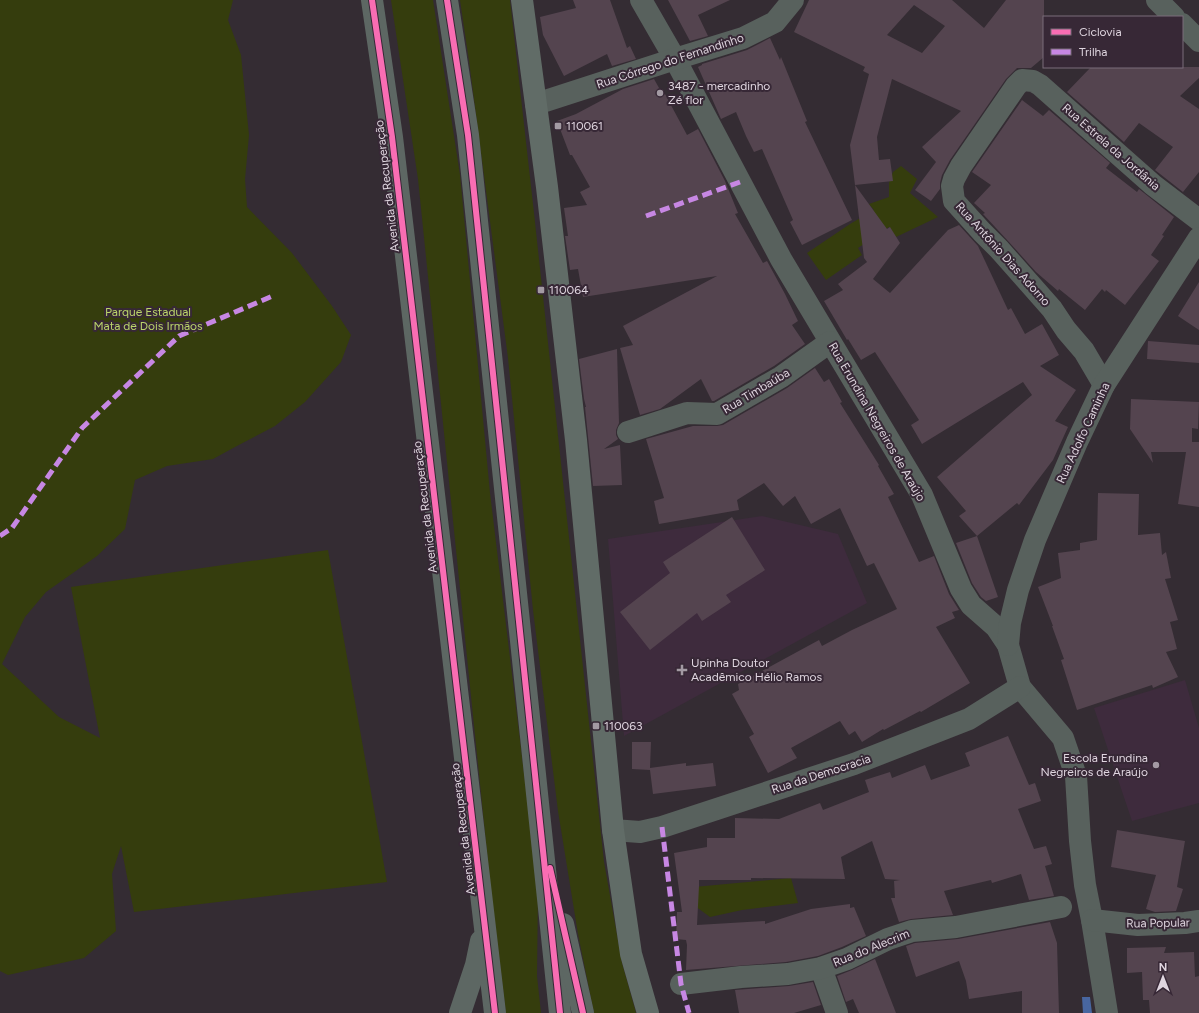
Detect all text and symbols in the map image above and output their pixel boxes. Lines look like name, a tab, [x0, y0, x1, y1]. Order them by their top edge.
legend	[1043, 16, 1183, 68]
text: Ciclovia	[1079, 25, 1122, 39]
street label: Rua Córrego do Fernandinho	[594, 31, 746, 91]
text: Trilha	[1079, 45, 1107, 59]
place label: 3487 - mercadinho Zé flor	[668, 79, 770, 107]
marker: 3487 - mercadinho Zé flor	[655, 88, 665, 98]
street label: Rua Estrela da Jordânia	[1059, 101, 1163, 193]
street label: Avenida da Recuperação	[372, 119, 402, 253]
place label: 110061	[566, 119, 603, 133]
marker: 110061	[553, 121, 563, 131]
street label: Rua Antônio Dias Adorno	[953, 199, 1053, 309]
place label: 110064	[549, 283, 589, 297]
marker: 110064	[536, 285, 546, 295]
park label: Parque Estadual Mata de Dois Irmãos	[93, 305, 203, 333]
street label: Rua Erundina Negreiros de Araújo	[826, 340, 928, 504]
street label: Rua Timbaúba	[720, 365, 792, 417]
street label: Rua Adolfo Caminha	[1054, 380, 1112, 486]
street label: Avenida da Recuperação	[410, 440, 440, 574]
place label: Upinha Doutor Acadêmico Hélio Ramos	[691, 656, 822, 684]
marker: Upinha Doutor Acadêmico Hélio Ramos	[676, 664, 688, 676]
place label: 110063	[604, 719, 643, 733]
marker: 110063	[591, 721, 601, 731]
street label: Rua da Democracia	[770, 751, 872, 797]
place label: Escola Erundina Negreiros de Araújo	[1040, 751, 1148, 779]
marker: Escola Erundina Negreiros de Araújo	[1151, 760, 1161, 770]
street label: Avenida da Recuperação	[448, 762, 478, 896]
street label: Rua Popular	[1126, 915, 1190, 931]
street label: Rua do Alecrim	[831, 926, 911, 970]
north arrow	[1143, 957, 1183, 997]
text: N	[1159, 961, 1167, 974]

